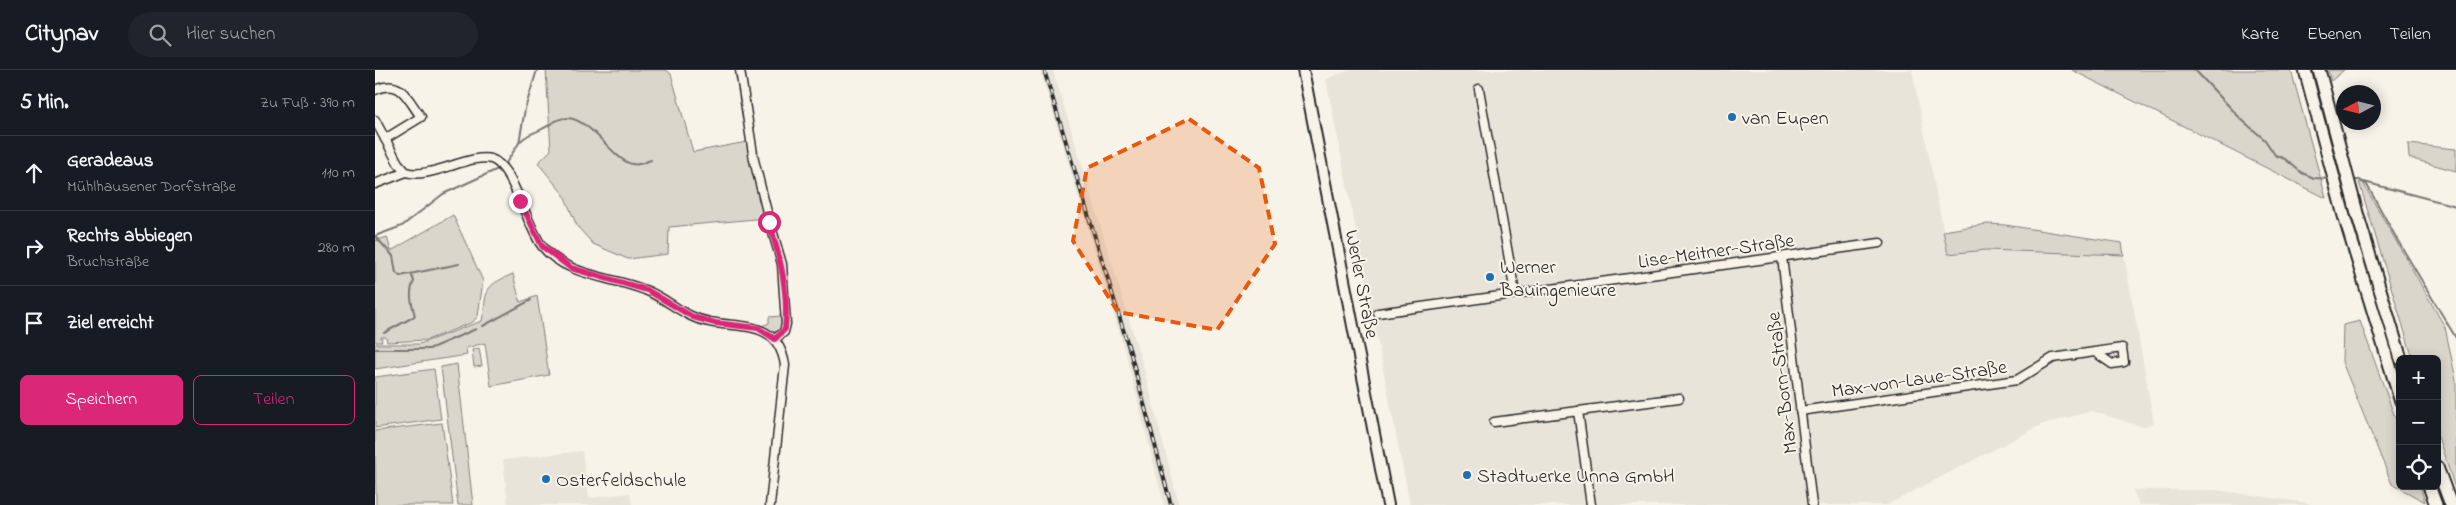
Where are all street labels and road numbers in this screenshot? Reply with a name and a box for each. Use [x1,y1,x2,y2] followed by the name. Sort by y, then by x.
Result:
[1636,227,1796,278] street label: Lise-Meitner-Straße
[1336,228,1385,341] street label: Werler Straße
[1760,310,1807,455] street label: Max-Born-Straße
[1830,354,2009,407] street label: Max-von-Laue-Straße

